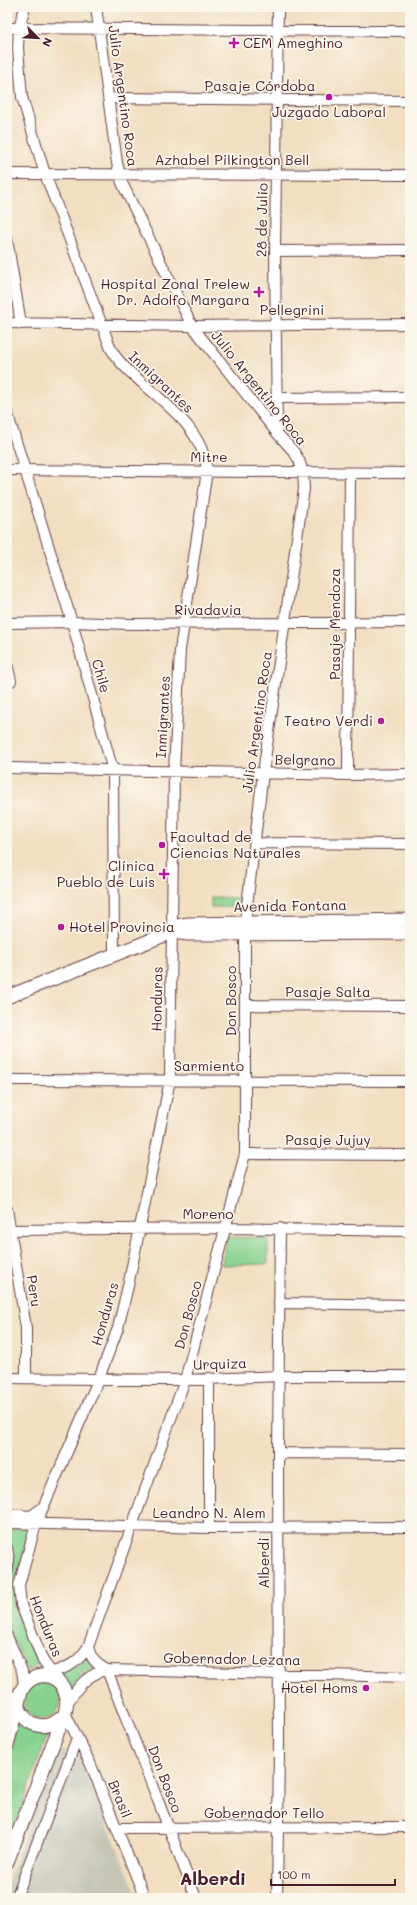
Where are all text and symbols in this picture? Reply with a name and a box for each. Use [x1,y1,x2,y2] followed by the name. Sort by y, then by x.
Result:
[18,18,58,58] north arrow
[104,24,143,168] street label: Julio Argentino Roca
[243,33,343,52] place label: CEM Ameghino
[39,35,56,49] text: N
[228,37,240,49] marker: CEM Ameghino
[205,76,315,95] street label: Pasaje Córdoba
[324,92,334,102] marker: Juzgado Laboral
[272,102,386,121] place label: Juzgado Laboral
[155,150,309,169] street label: Azhabel Pilkington Bell
[251,183,272,257] street label: 28 de Julio
[100,274,250,309] place label: Hospital Zonal Trelew Dr. Adolfo Margara
[253,286,265,298] marker: Hospital Zonal Trelew Dr. Adolfo Margara
[260,300,324,319] street label: Pellegrini
[207,326,312,449] street label: Julio Argentino Roca
[125,347,198,417] street label: Inmigrantes
[190,447,228,466] street label: Mitre
[325,568,344,680] street label: Pasaje Mendoza
[174,600,242,619] street label: Rivadavia
[237,650,276,794] street label: Julio Argentino Roca
[88,657,115,695] street label: Chile
[151,675,174,759] street label: Inmigrantes
[284,711,373,730] place label: Teatro Verdi
[376,716,386,726] marker: Teatro Verdi
[274,749,336,770] street label: Belgrano
[170,827,301,862] place label: Facultad de Ciencias Naturales
[157,840,167,850] marker: Facultad de Ciencias Naturales
[57,856,155,891] place label: Clínica Pueblo de Luis
[158,868,170,880] marker: Clínica Pueblo de Luis
[233,895,347,916] street label: Avenida Fontana
[69,917,175,936] place label: Hotel Provincia
[56,922,66,932] marker: Hotel Provincia
[146,966,167,1032] street label: Honduras
[221,966,240,1036] street label: Don Bosco
[285,982,371,1001] street label: Pasaje Salta
[174,1056,244,1075] street label: Sarmiento
[285,1130,371,1149] street label: Pasaje Jujuy
[182,1204,234,1223] street label: Moreno
[23,1274,46,1308] street label: Peru
[169,1278,206,1351] street label: Don Bosco
[86,1280,123,1348] street label: Honduras
[193,1353,247,1374] street label: Urquiza
[152,1503,266,1522] street label: Leandro N. Alem
[254,1538,273,1588] street label: Alberdi
[25,1592,67,1660] street label: Honduras
[163,1648,301,1669] street label: Gobernador Lezana
[281,1678,358,1697] place label: Hotel Homs
[361,1683,371,1693] marker: Hotel Homs
[144,1743,187,1815] street label: Don Bosco
[104,1777,137,1820] street label: Brasil
[204,1803,324,1822] street label: Gobernador Tello
[271,1861,395,1887] scale bar
[180,1866,246,1890] district label: Alberdi
[277,1866,311,1882] text: 100 m

